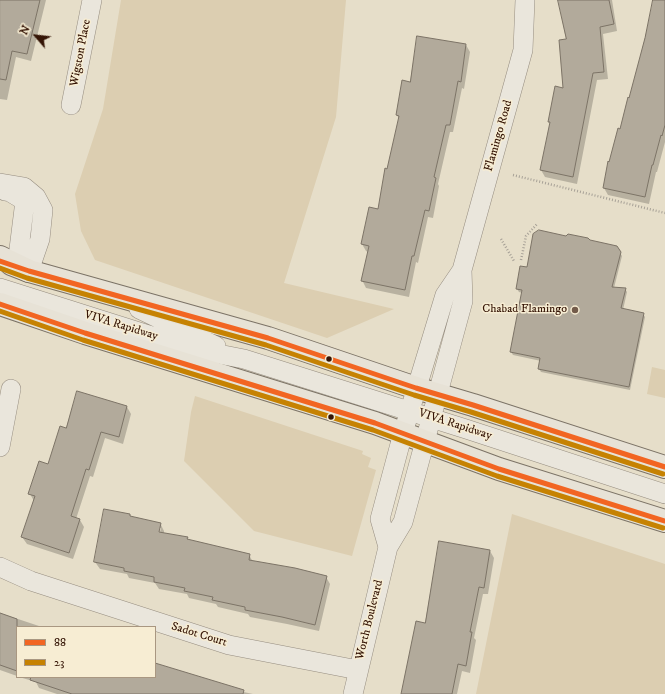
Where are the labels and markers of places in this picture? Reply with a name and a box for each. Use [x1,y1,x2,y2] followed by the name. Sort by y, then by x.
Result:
[482,303,567,317] place label: Chabad Flamingo
[570,305,580,315] marker: Chabad Flamingo
[324,354,334,364] unlabelled marker
[326,412,336,422] unlabelled marker

